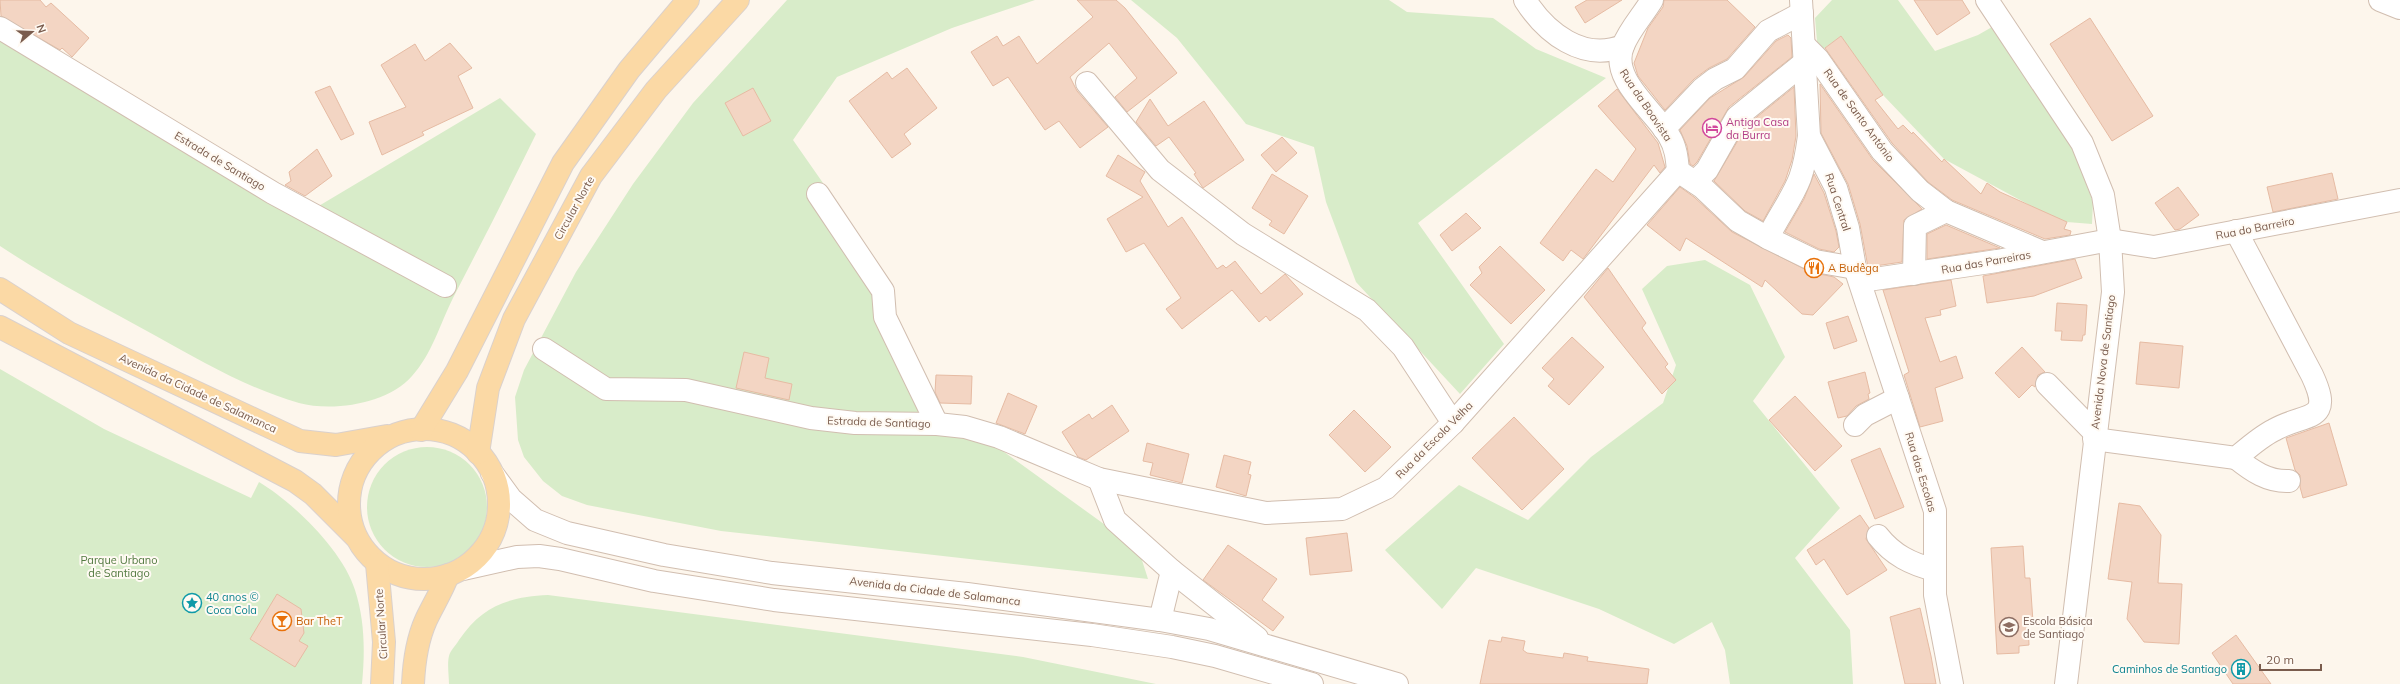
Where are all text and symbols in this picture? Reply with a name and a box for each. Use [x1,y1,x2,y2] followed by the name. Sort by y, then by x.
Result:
[12,12,52,52] north arrow
[33,23,49,35] text: N
[1617,66,1675,144] street label: Rua da Boavista
[1821,66,1897,164] street label: Rua de Santo António
[1726,115,1789,142] place label: Antiga Casa da Burra
[1701,117,1723,139] hotel icon: Antiga Casa da Burra
[172,128,268,194] street label: Estrada de Santiago
[1822,171,1854,233] street label: Rua Central
[551,174,597,242] street label: Circular Norte
[2214,213,2296,243] street label: Rua do Barreiro
[1940,247,2032,277] street label: Rua das Parreiras
[1803,257,1825,279] restaurant icon: A Budêga
[1828,261,1879,275] place label: A Budêga
[2088,294,2118,430] street label: Avenida Nova de Santiago
[117,350,279,436] street label: Avenida da Cidade de Salamanca
[1392,398,1476,482] street label: Rua da Escola Velha
[827,413,931,431] street label: Estrada de Santiago
[1902,430,1940,514] street label: Rua das Escolas
[80,553,158,580] park label: Parque Urbano de Santiago
[849,574,1021,608] street label: Avenida da Cidade de Salamanca
[372,588,390,660] street label: Circular Norte
[206,590,259,617] place label: 40 anos © Coca Cola
[181,592,203,614] place icon: 40 anos © Coca Cola
[271,610,293,632] bar icon: Bar TheT
[296,614,343,628] place label: Bar TheT
[2023,614,2093,641] place label: Escola Básica de Santiago
[1998,616,2020,638] school or university icon: Escola Básica de Santiago
[2260,646,2321,672] scale bar
[2266,652,2294,667] text: 20 m
[2230,658,2252,680] building icon: Caminhos de Santiago
[2112,662,2227,676] place label: Caminhos de Santiago

